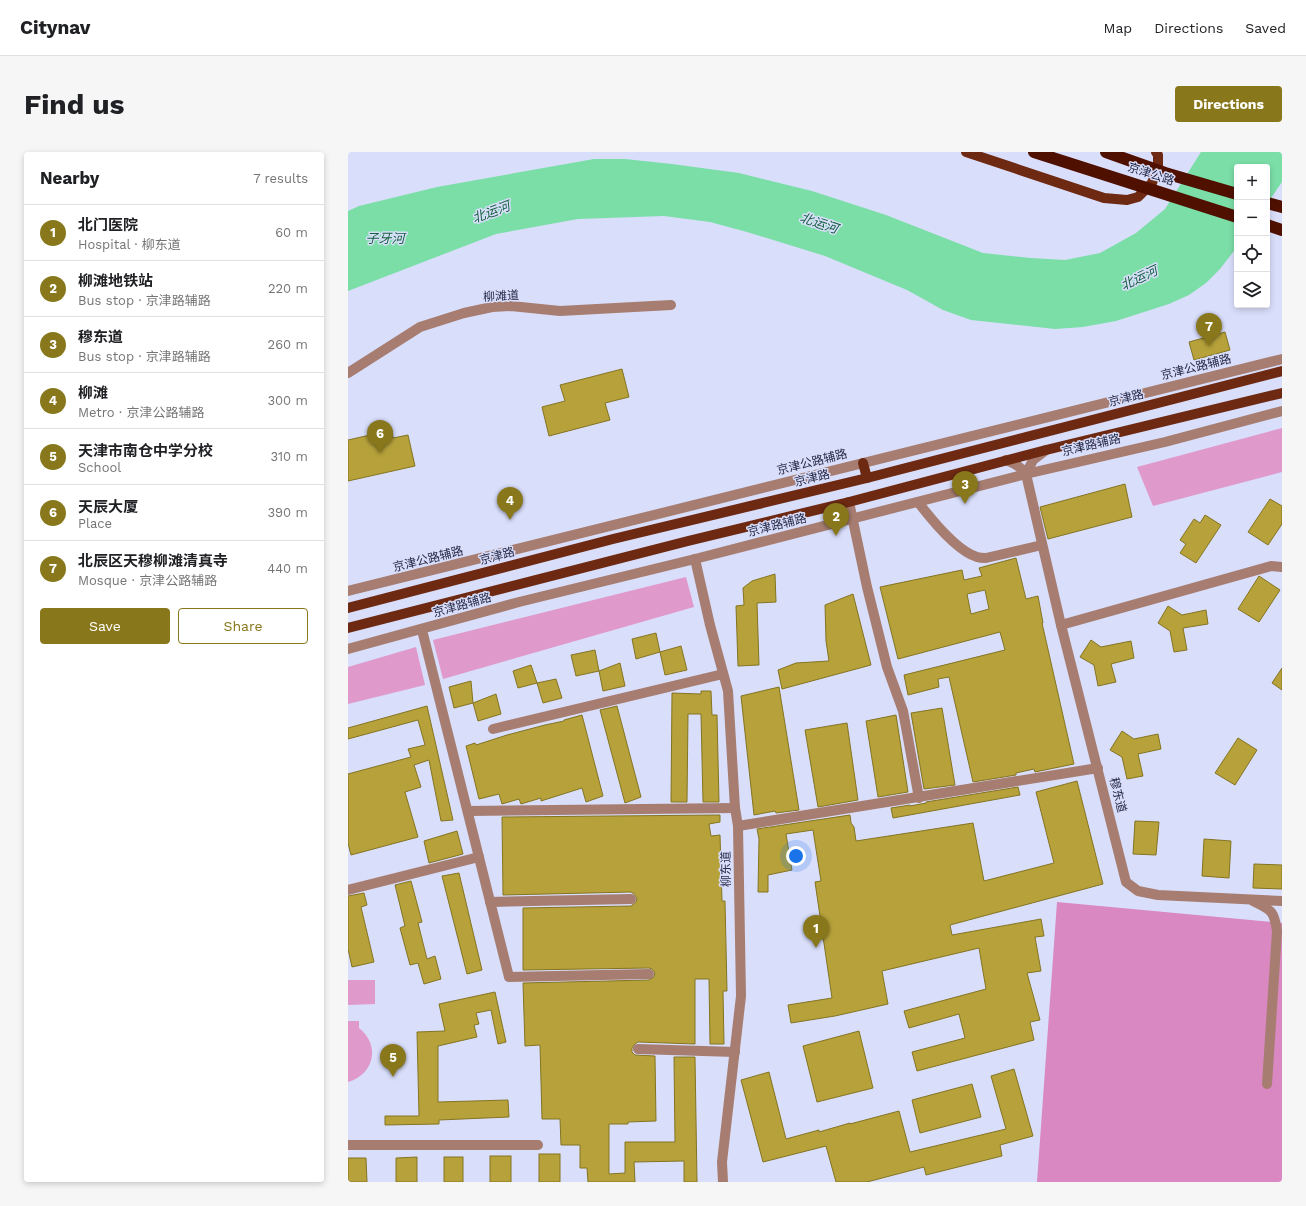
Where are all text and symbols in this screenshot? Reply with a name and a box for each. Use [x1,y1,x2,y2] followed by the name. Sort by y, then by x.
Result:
[20,16,91,39] text: Citynav
[1104,20,1132,36] text: Map
[1154,20,1223,36] text: Directions
[1245,20,1286,36] text: Saved
[1175,86,1282,122] button: Directions
[24,88,124,121] text: Find us
[1126,160,1176,188] street label: 京津公路
[1234,164,1270,308] map controls
[1234,164,1270,200] button: +
[40,168,99,188] text: Nearby
[253,171,308,186] text: 7 results
[470,197,515,226] water label: 北运河
[1234,200,1270,236] button: −
[798,210,843,237] water label: 北运河
[78,216,138,234] text: 北门医院
[50,225,56,240] text: 1
[275,225,308,240] text: 60 m
[365,231,407,246] water label: 子牙河
[1234,236,1270,272] button: locate
[78,237,181,252] text: Hospital · 柳东道
[1118,262,1163,293] water label: 北运河
[78,272,153,290] text: 柳滩地铁站
[1234,272,1270,308] button: layers
[49,281,57,296] text: 2
[268,281,308,296] text: 220 m
[483,288,519,304] street label: 柳滩道
[78,293,211,308] text: Bus stop · 京津路辅路
[1196,313,1222,346] pin: 7
[78,328,123,346] text: 穆东道
[49,337,57,352] text: 3
[268,337,308,352] text: 260 m
[78,349,211,364] text: Bus stop · 京津路辅路
[1159,351,1233,383] street label: 京津公路辅路
[78,384,108,402] text: 柳滩
[1107,387,1145,409] street label: 京津路
[49,393,57,408] text: 4
[267,393,308,408] text: 300 m
[78,405,204,420] text: Metro · 京津公路辅路
[367,420,393,453] pin: 6
[1060,431,1122,459] street label: 京津路辅路
[78,442,213,460] text: 天津市南仓中学分校
[775,446,849,478] street label: 京津公路辅路
[49,449,57,464] text: 5
[270,449,308,464] text: 310 m
[78,460,121,475] text: School
[793,467,831,489] street label: 京津路
[952,471,978,504] pin: 3
[497,487,523,520] pin: 4
[78,498,138,516] text: 天辰大厦
[823,503,849,536] pin: 2
[49,505,57,520] text: 6
[267,505,308,520] text: 390 m
[746,511,808,539] street label: 京津路辅路
[78,516,112,531] text: Place
[391,543,465,575] street label: 京津公路辅路
[478,545,516,567] street label: 京津路
[78,552,228,570] text: 北辰区天穆柳滩清真寺
[49,561,57,576] text: 7
[267,561,308,576] text: 440 m
[78,573,217,588] text: Mosque · 京津公路辅路
[431,590,493,620] street label: 京津路辅路
[40,608,170,644] button: Save
[178,608,308,644] button: Share
[1107,776,1129,814] street label: 穆东道
[786,846,806,866] your location
[719,851,733,887] street label: 柳东道
[803,915,829,948] pin: 1
[380,1044,406,1077] pin: 5

